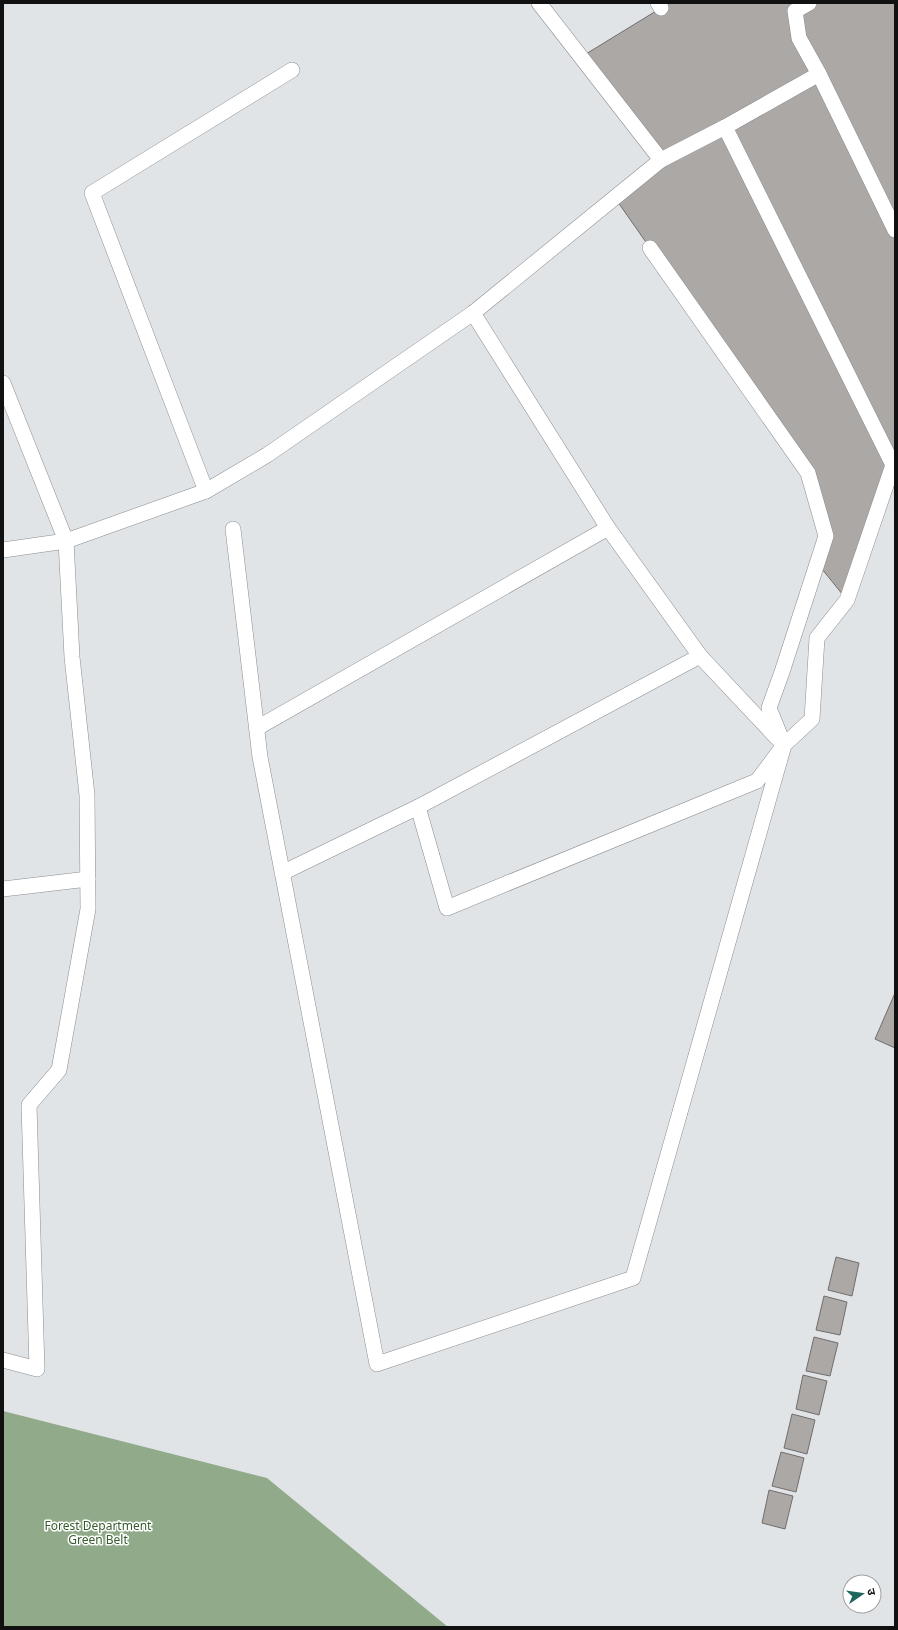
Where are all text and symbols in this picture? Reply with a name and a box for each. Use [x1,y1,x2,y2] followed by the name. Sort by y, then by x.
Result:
[45,1517,152,1548] park label: Forest Department Green Belt
[842,1574,882,1614] north arrow
[864,1587,880,1597] text: उ

